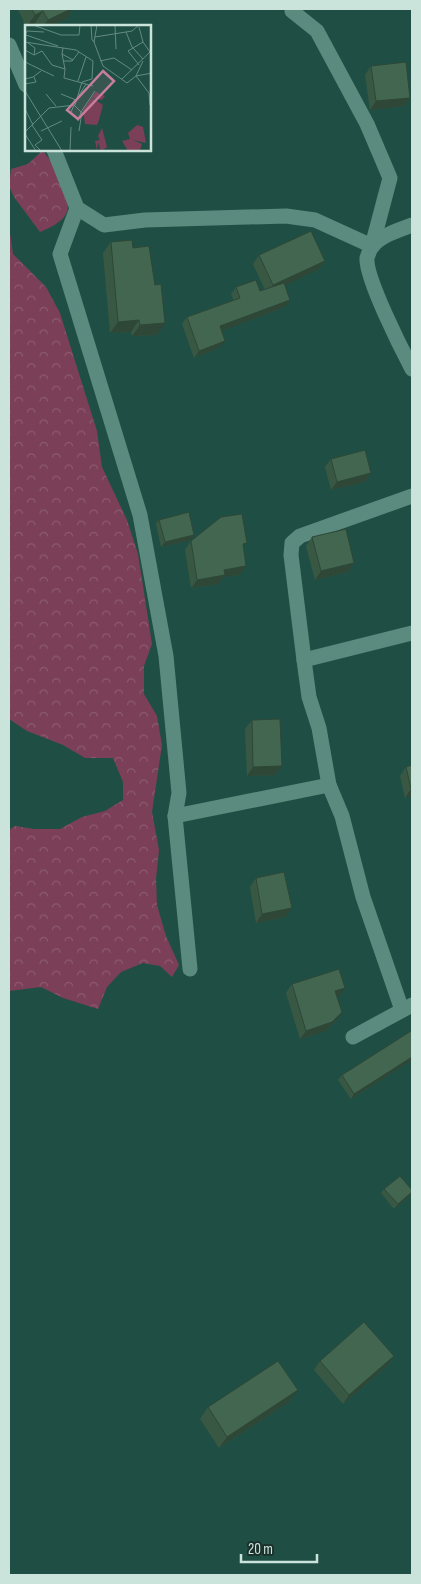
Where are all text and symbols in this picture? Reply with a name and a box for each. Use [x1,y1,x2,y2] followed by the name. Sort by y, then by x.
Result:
[25,25,151,151] inset map
[241,1532,317,1564] scale bar
[248,1540,273,1559] text: 20 m

